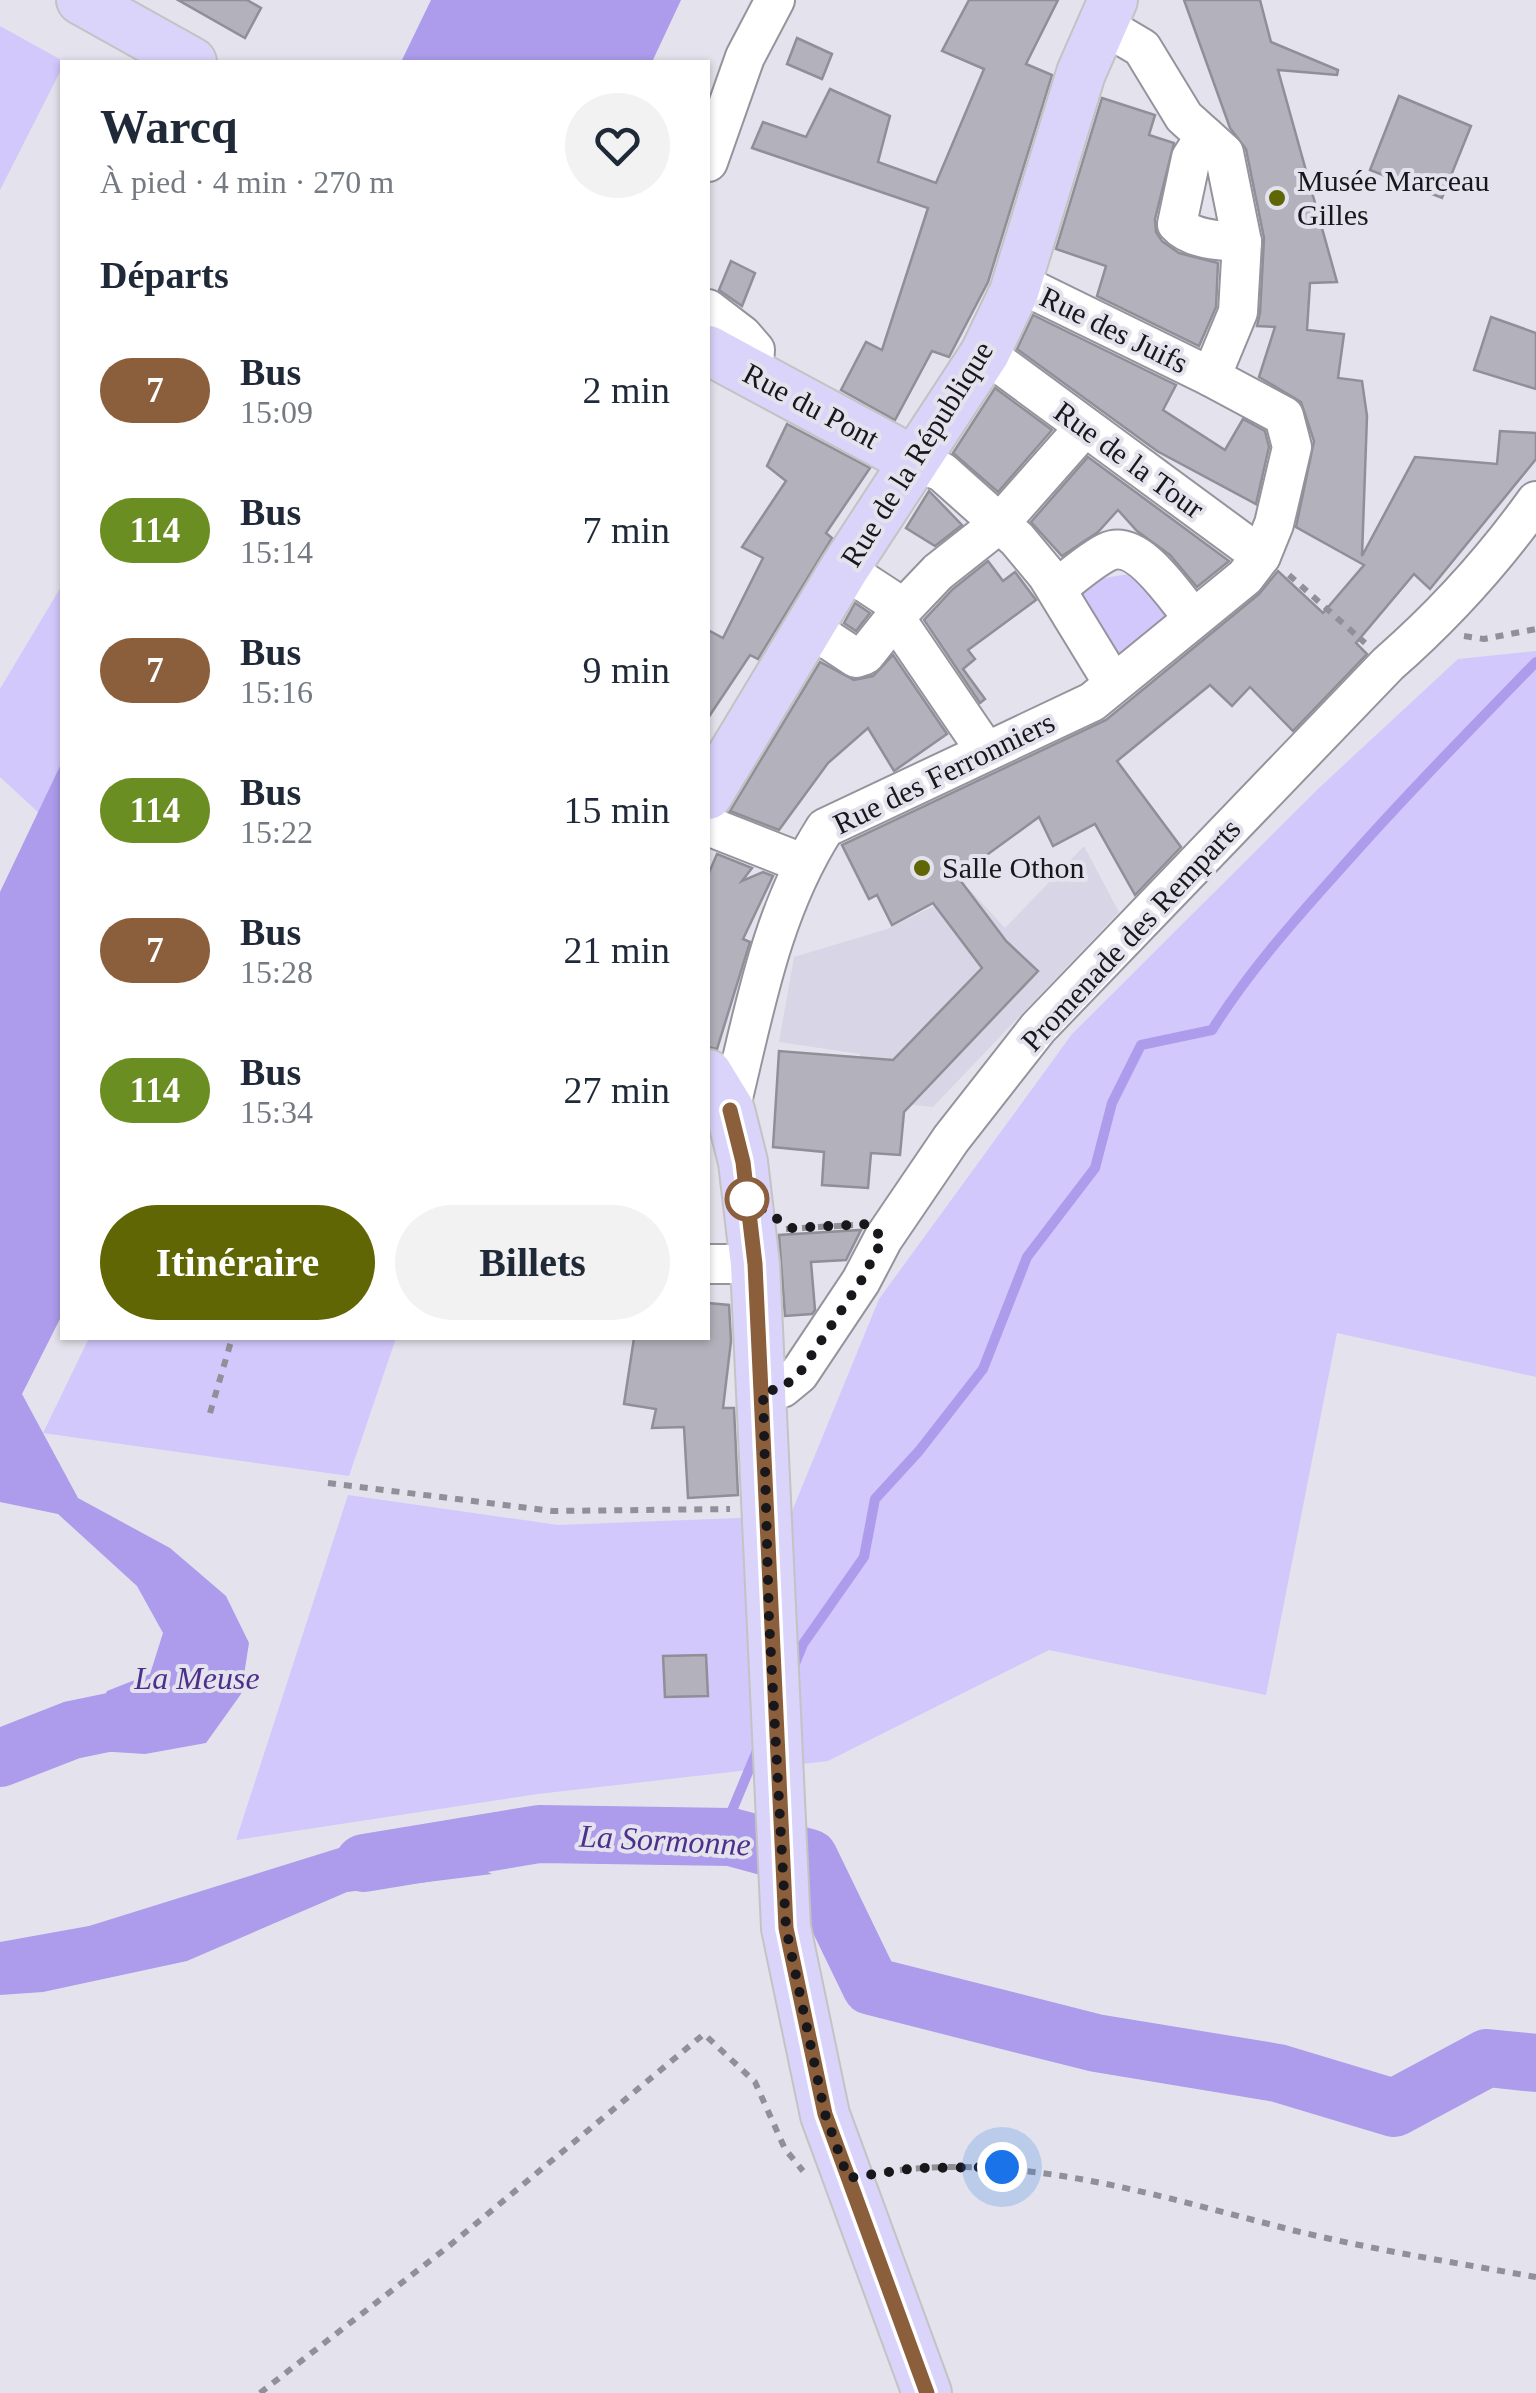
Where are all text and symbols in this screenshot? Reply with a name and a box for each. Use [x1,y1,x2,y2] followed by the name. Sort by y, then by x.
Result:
[565,93,670,198] button: heart
[100,100,238,153] text: Warcq
[100,164,394,200] text: À pied · 4 min · 270 m
[1297,164,1489,231] place label: Musée Marceau Gilles
[1266,187,1288,209] marker: Musée Marceau Gilles
[100,254,229,296] text: Départs
[1035,280,1193,379] street label: Rue des Juifs
[834,335,999,572] street label: Rue de la République
[240,351,301,393] text: Bus
[738,356,885,455] street label: Rue du Pont
[582,369,670,411] text: 2 min
[146,371,164,410] text: 7
[240,394,313,430] text: 15:09
[1048,394,1210,525] street label: Rue de la Tour
[240,491,301,533] text: Bus
[582,509,670,551] text: 7 min
[130,511,180,550] text: 114
[240,534,313,570] text: 15:14
[240,631,301,673] text: Bus
[582,649,670,691] text: 9 min
[146,651,164,690] text: 7
[240,674,313,710] text: 15:16
[828,705,1060,840] street label: Rue des Ferronniers
[240,771,301,813] text: Bus
[563,789,670,831] text: 15 min
[130,791,180,830] text: 114
[1015,812,1247,1057] street label: Promenade des Remparts
[240,814,313,850] text: 15:22
[942,851,1085,884] place label: Salle Othon
[911,857,933,879] marker: Salle Othon
[240,911,301,953] text: Bus
[563,929,670,971] text: 21 min
[146,931,164,970] text: 7
[240,954,313,990] text: 15:28
[240,1051,301,1093] text: Bus
[563,1069,670,1111] text: 27 min
[130,1071,180,1110] text: 114
[240,1094,313,1130] text: 15:34
[726,1178,768,1220] unlabelled marker
[100,1205,375,1320] button: Itinéraire
[395,1205,670,1320] button: Billets
[133,1660,260,1696] water label: La Meuse
[577,1817,752,1862] water label: La Sormonne
[977,2142,1027,2192] your location

